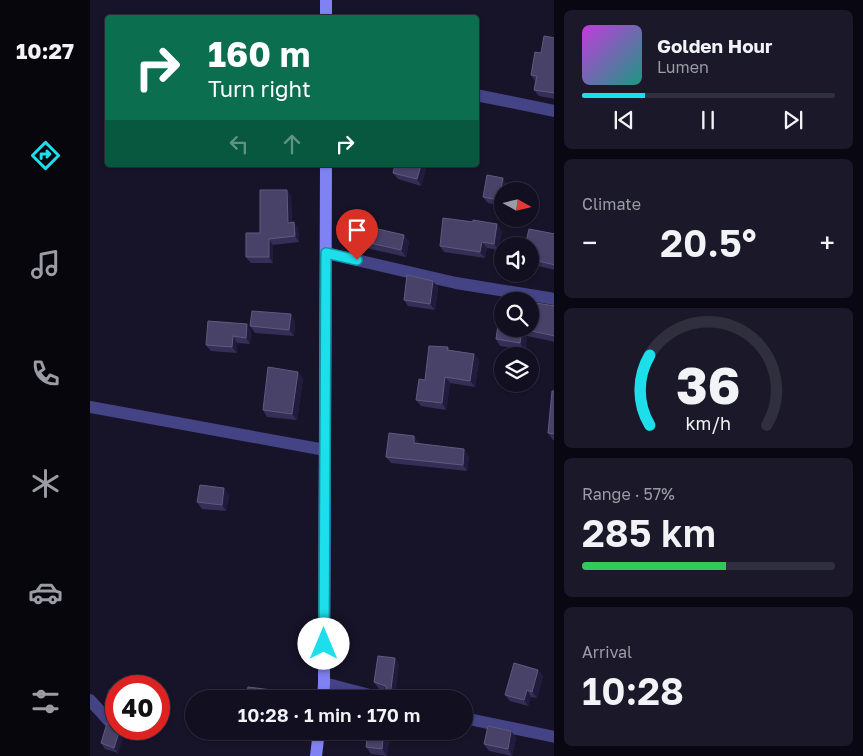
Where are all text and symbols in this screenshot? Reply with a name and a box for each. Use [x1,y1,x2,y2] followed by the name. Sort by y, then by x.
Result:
[208,33,310,75] text: 160 m
[657,34,772,57] text: Golden Hour
[125,35,190,100] icon: right
[16,37,74,64] text: 10:27
[657,57,709,77] text: Lumen
[208,75,311,102] text: Turn right
[610,106,638,134] icon: previous
[694,106,722,134] icon: pause
[779,106,807,134] icon: next
[225,130,253,158] icon: left
[278,130,306,158] icon: ahead
[331,130,359,158] icon: right
[28,138,63,173] icon: directions
[494,182,539,228] north arrow
[494,182,539,392] map controls
[582,194,641,214] text: Climate
[336,209,378,260] pin
[343,216,371,244] icon: arrive
[660,220,757,265] text: 20.5°
[582,226,597,259] text: −
[820,226,835,259] text: +
[494,237,539,282] button: sound
[28,247,63,282] icon: music
[494,292,539,337] button: search
[494,347,539,392] button: layers
[676,353,741,415] text: 36
[28,356,63,391] icon: phone
[686,412,731,434] text: km/h
[28,466,63,501] icon: climate
[582,484,675,504] text: Range · 57%
[582,510,716,555] text: 285 km
[28,575,63,610] icon: car
[297,617,349,669] position arrow
[582,642,632,662] text: Arrival
[582,668,684,713] text: 10:28
[105,675,170,740] speed limit sign: 40
[28,684,63,719] icon: filters
[238,703,420,726] text: 10:28 · 1 min · 170 m

